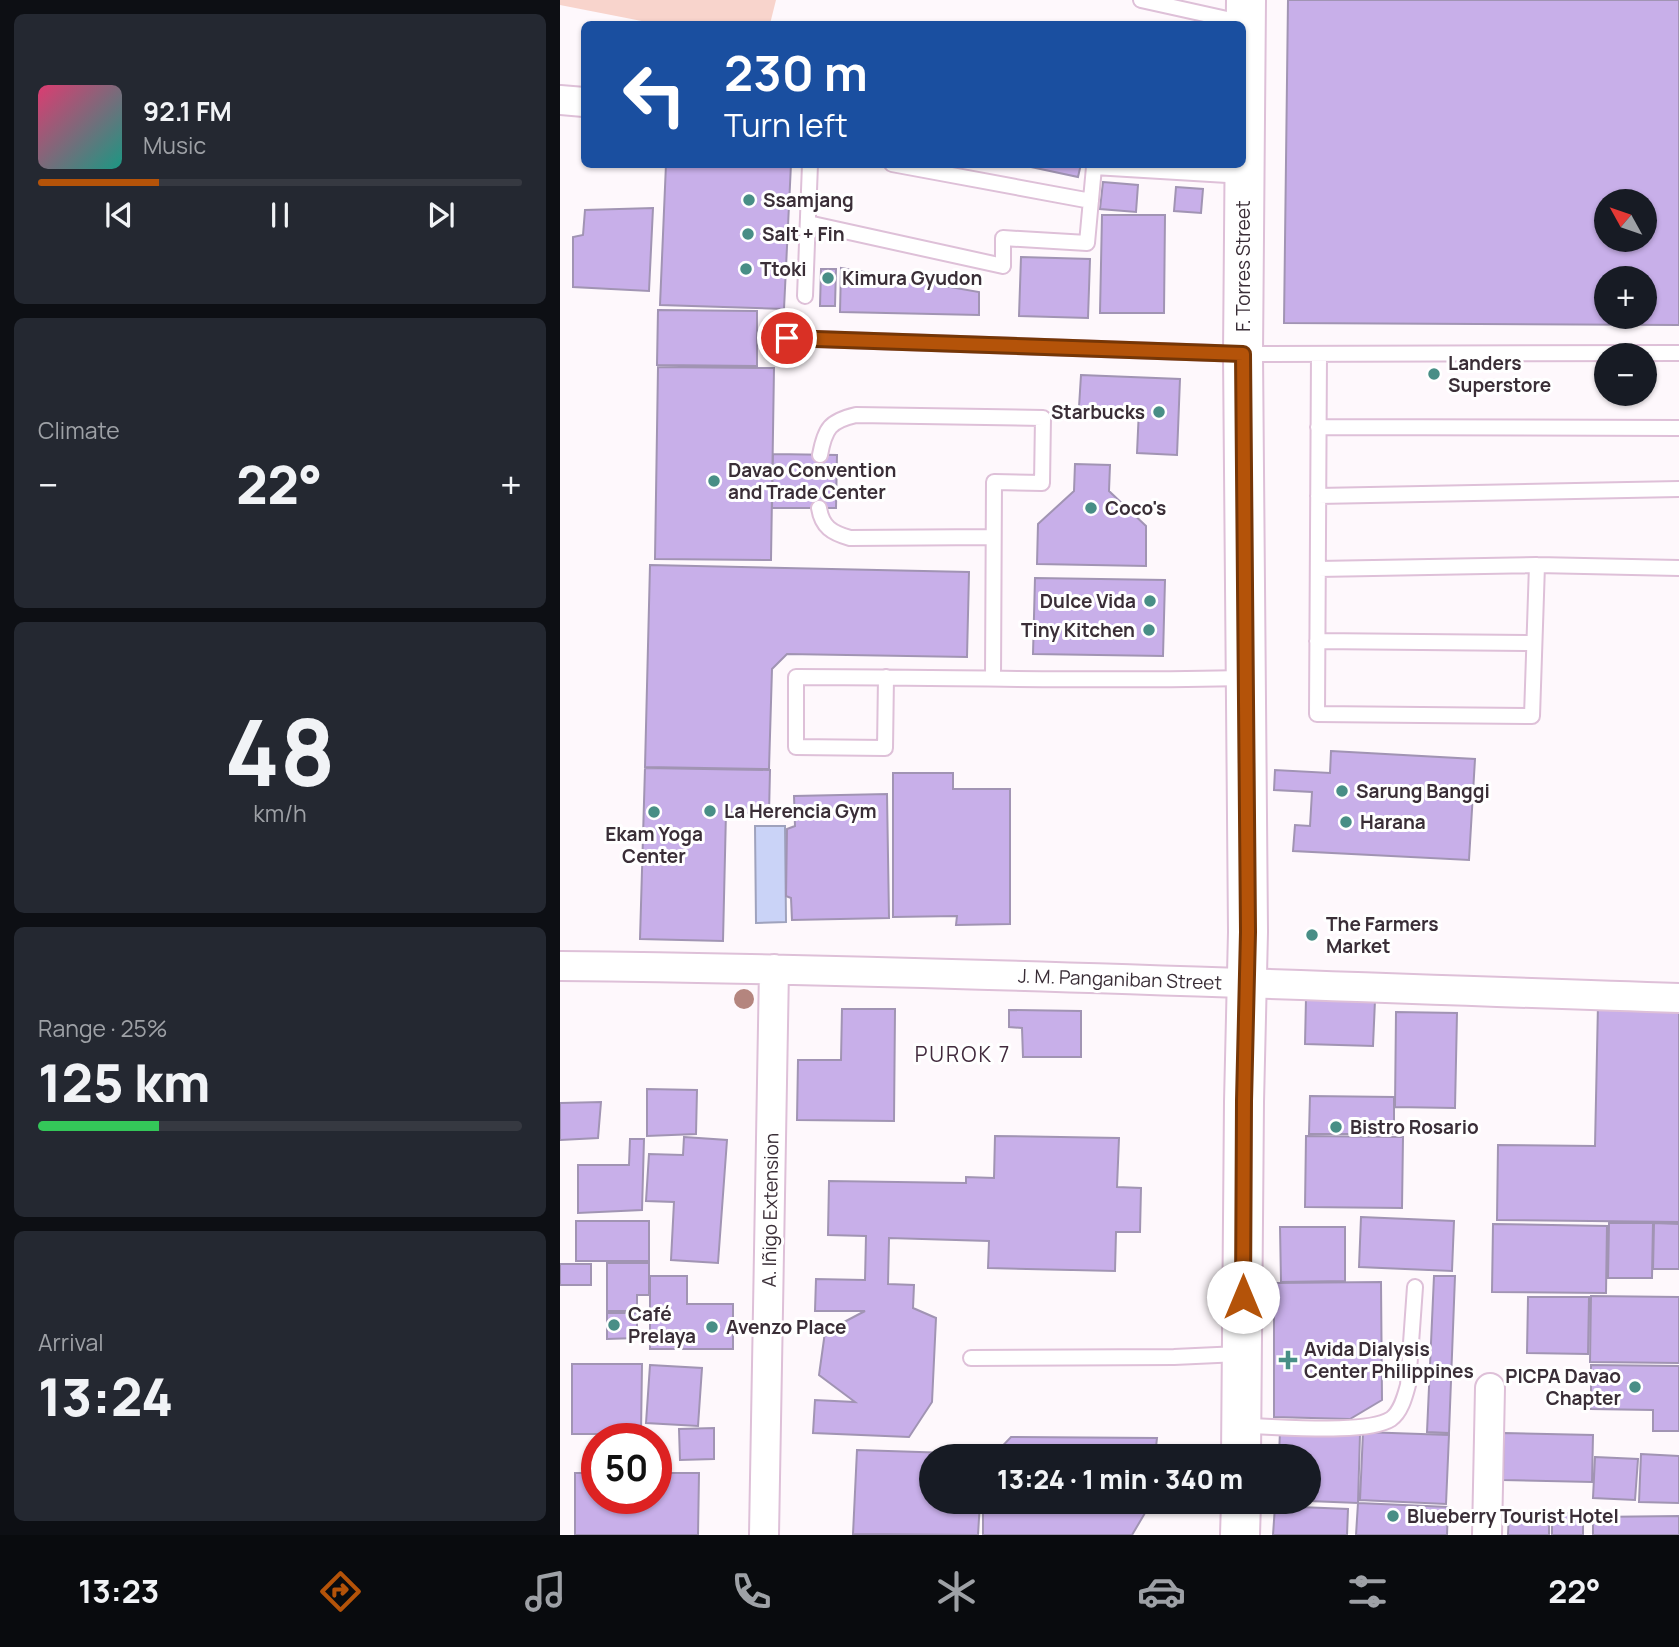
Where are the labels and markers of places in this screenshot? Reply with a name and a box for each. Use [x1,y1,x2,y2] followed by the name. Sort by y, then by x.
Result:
[763,187,854,213] place label: Ssamjang
[741,192,757,208] marker: Ssamjang
[762,221,845,247] place label: Salt + Fin
[740,226,756,242] marker: Salt + Fin
[760,256,807,282] place label: Ttoki
[738,261,754,277] marker: Ttoki
[842,265,982,291] place label: Kimura Gyudon
[820,270,836,286] marker: Kimura Gyudon
[757,308,817,368] pin
[1448,350,1551,398] place label: Landers Superstore
[1426,366,1442,382] marker: Landers Superstore
[1051,399,1145,425] place label: Starbucks
[1151,404,1167,420] marker: Starbucks
[728,457,896,505] place label: Davao Convention and Trade Center
[706,473,722,489] marker: Davao Convention and Trade Center
[1105,495,1166,521] place label: Coco's
[1083,500,1099,516] marker: Coco's
[1040,588,1136,614] place label: Dulce Vida
[1142,593,1158,609] marker: Dulce Vida
[1021,617,1135,643] place label: Tiny Kitchen
[1141,622,1157,638] marker: Tiny Kitchen
[1356,778,1490,804] place label: Sarung Banggi
[1334,783,1350,799] marker: Sarung Banggi
[724,798,877,824] place label: La Herencia Gym
[702,803,718,819] marker: La Herencia Gym
[646,804,662,820] marker: Ekam Yoga Center
[1360,809,1426,835] place label: Harana
[1338,814,1354,830] marker: Harana
[605,821,703,869] place label: Ekam Yoga Center
[1326,911,1439,959] place label: The Farmers Market
[1304,927,1320,943] marker: The Farmers Market
[1350,1114,1479,1140] place label: Bistro Rosario
[1328,1119,1344,1135] marker: Bistro Rosario
[628,1301,696,1349] place label: Café Prelaya
[726,1314,847,1340] place label: Avenzo Place
[606,1317,622,1333] marker: Café Prelaya
[704,1319,720,1335] marker: Avenzo Place
[1304,1336,1474,1384] place label: Avida Dialysis Center Philippines
[1278,1350,1298,1370] marker: Avida Dialysis Center Philippines
[1505,1363,1621,1411] place label: PICPA Davao Chapter
[1627,1379,1643,1395] marker: PICPA Davao Chapter
[1407,1503,1619,1529] place label: Blueberry Tourist Hotel
[1385,1508,1401,1524] marker: Blueberry Tourist Hotel

